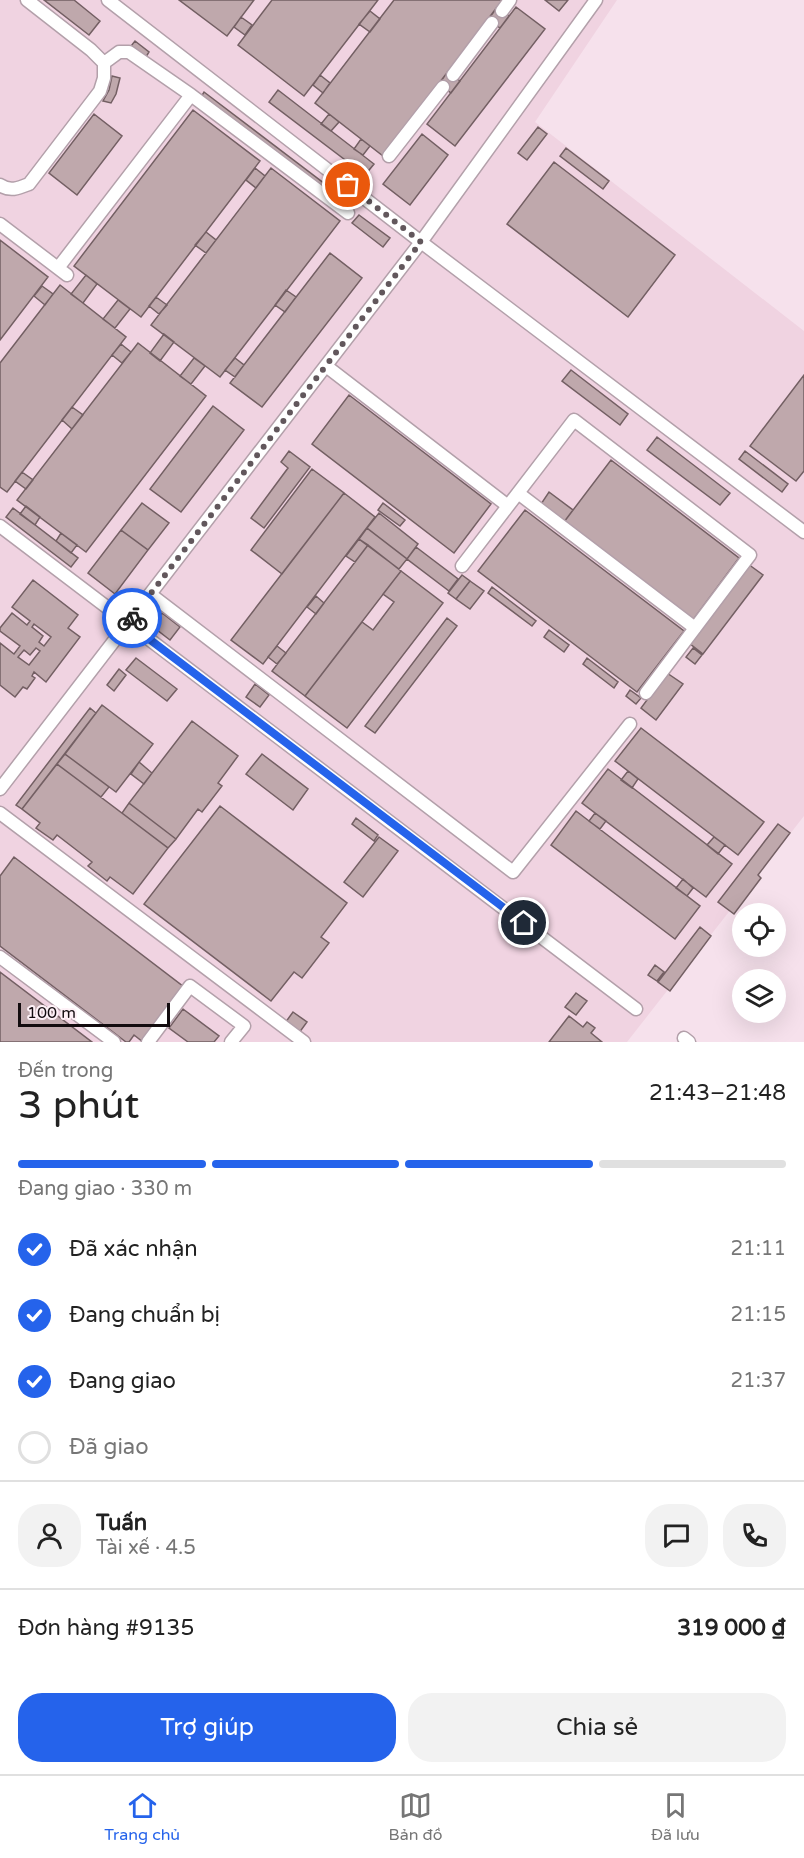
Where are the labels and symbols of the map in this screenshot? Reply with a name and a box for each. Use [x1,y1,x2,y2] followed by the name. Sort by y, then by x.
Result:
[322,159,373,210] pin
[102,588,162,648] courier
[498,897,549,948] pin
[18,1000,170,1028] scale bar

